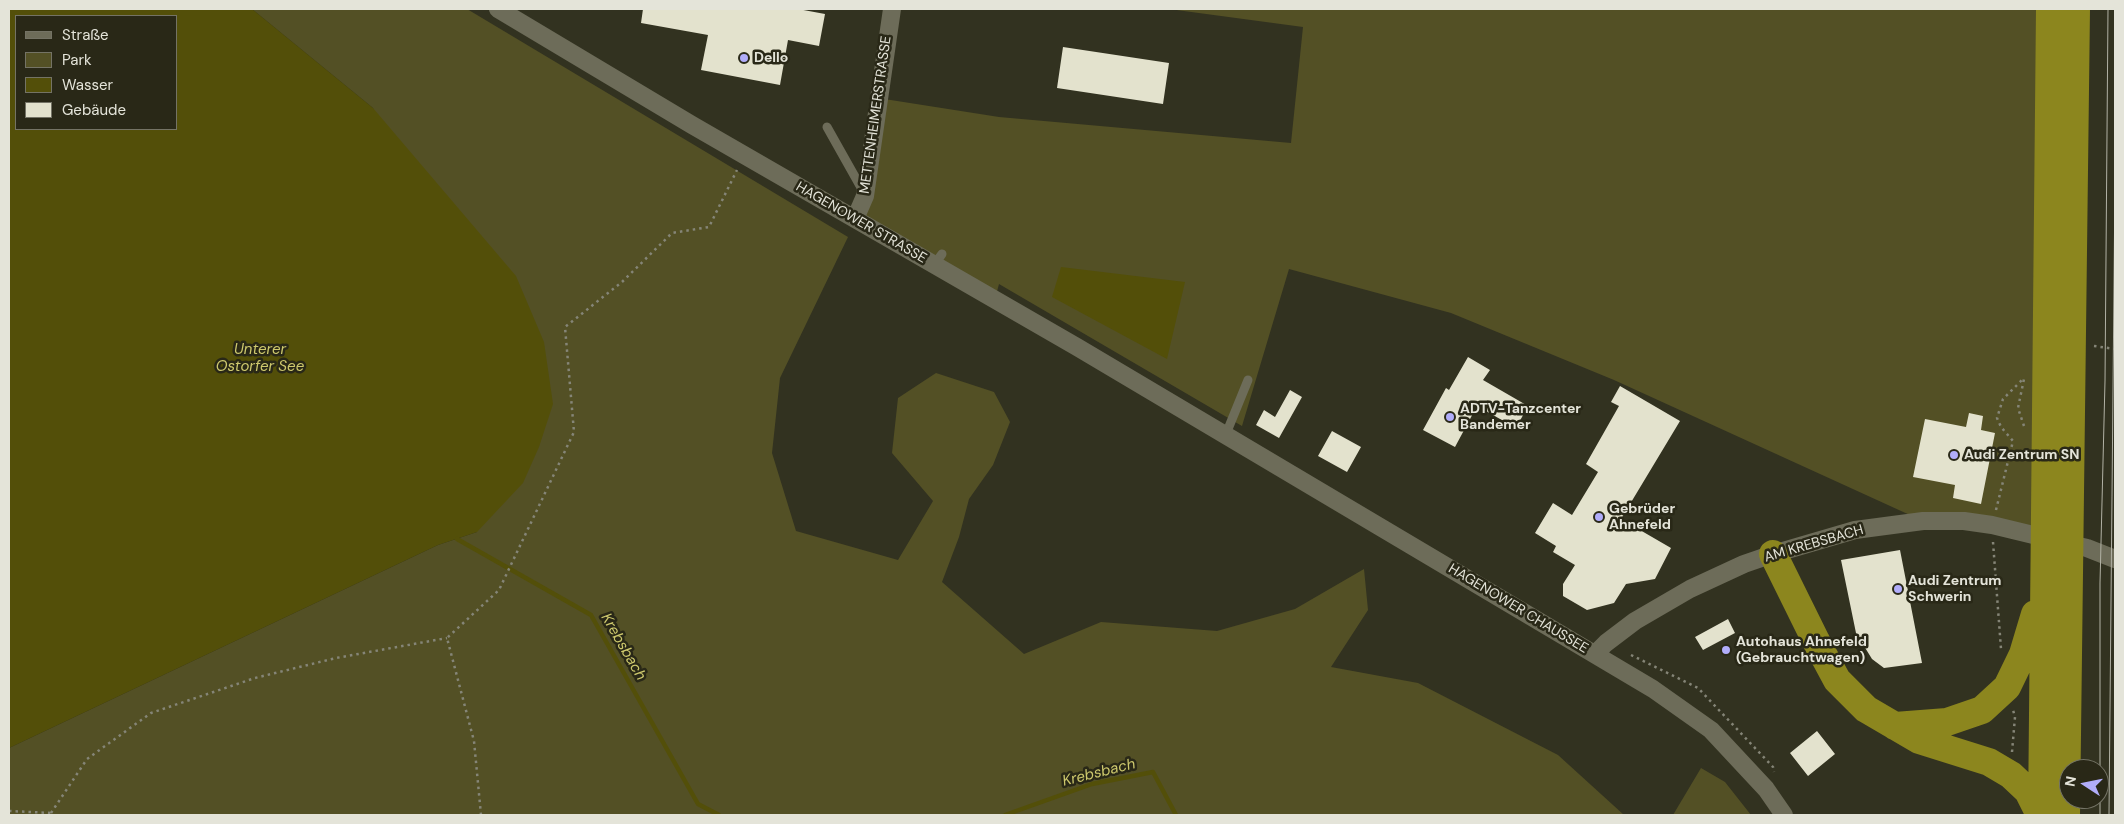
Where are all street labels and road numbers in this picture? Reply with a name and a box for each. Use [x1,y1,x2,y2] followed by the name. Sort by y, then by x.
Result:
[857,35,895,195] street label: METTENHEIMERSTRASSE
[793,179,929,267] street label: HAGENOWER STRASSE
[1762,522,1866,566] street label: AM KREBSBACH
[1445,561,1591,657] street label: HAGENOWER CHAUSSEE

